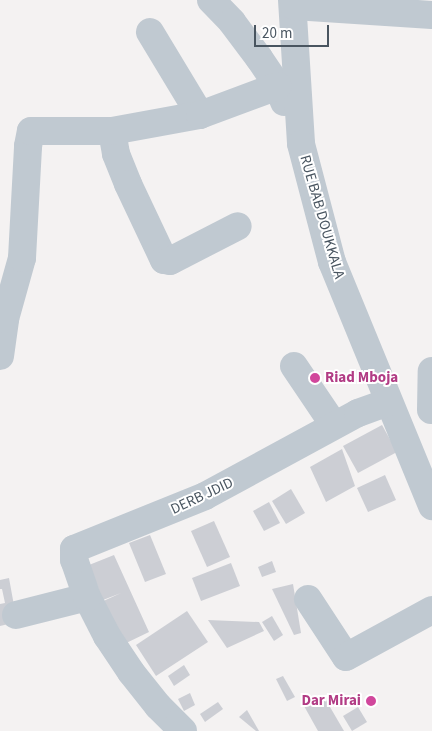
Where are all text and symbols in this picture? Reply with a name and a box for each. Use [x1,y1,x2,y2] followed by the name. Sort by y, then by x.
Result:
[257,15,332,47] scale bar
[262,23,292,44] text: 20 m
[296,153,348,281] street label: RUE BAB DOUKKALA
[325,369,398,387] place label: Riad Mboja
[309,372,321,384] marker: Riad Mboja
[168,474,236,518] street label: DERB JDID
[301,692,361,710] place label: Dar Mirai
[365,695,377,707] marker: Dar Mirai

